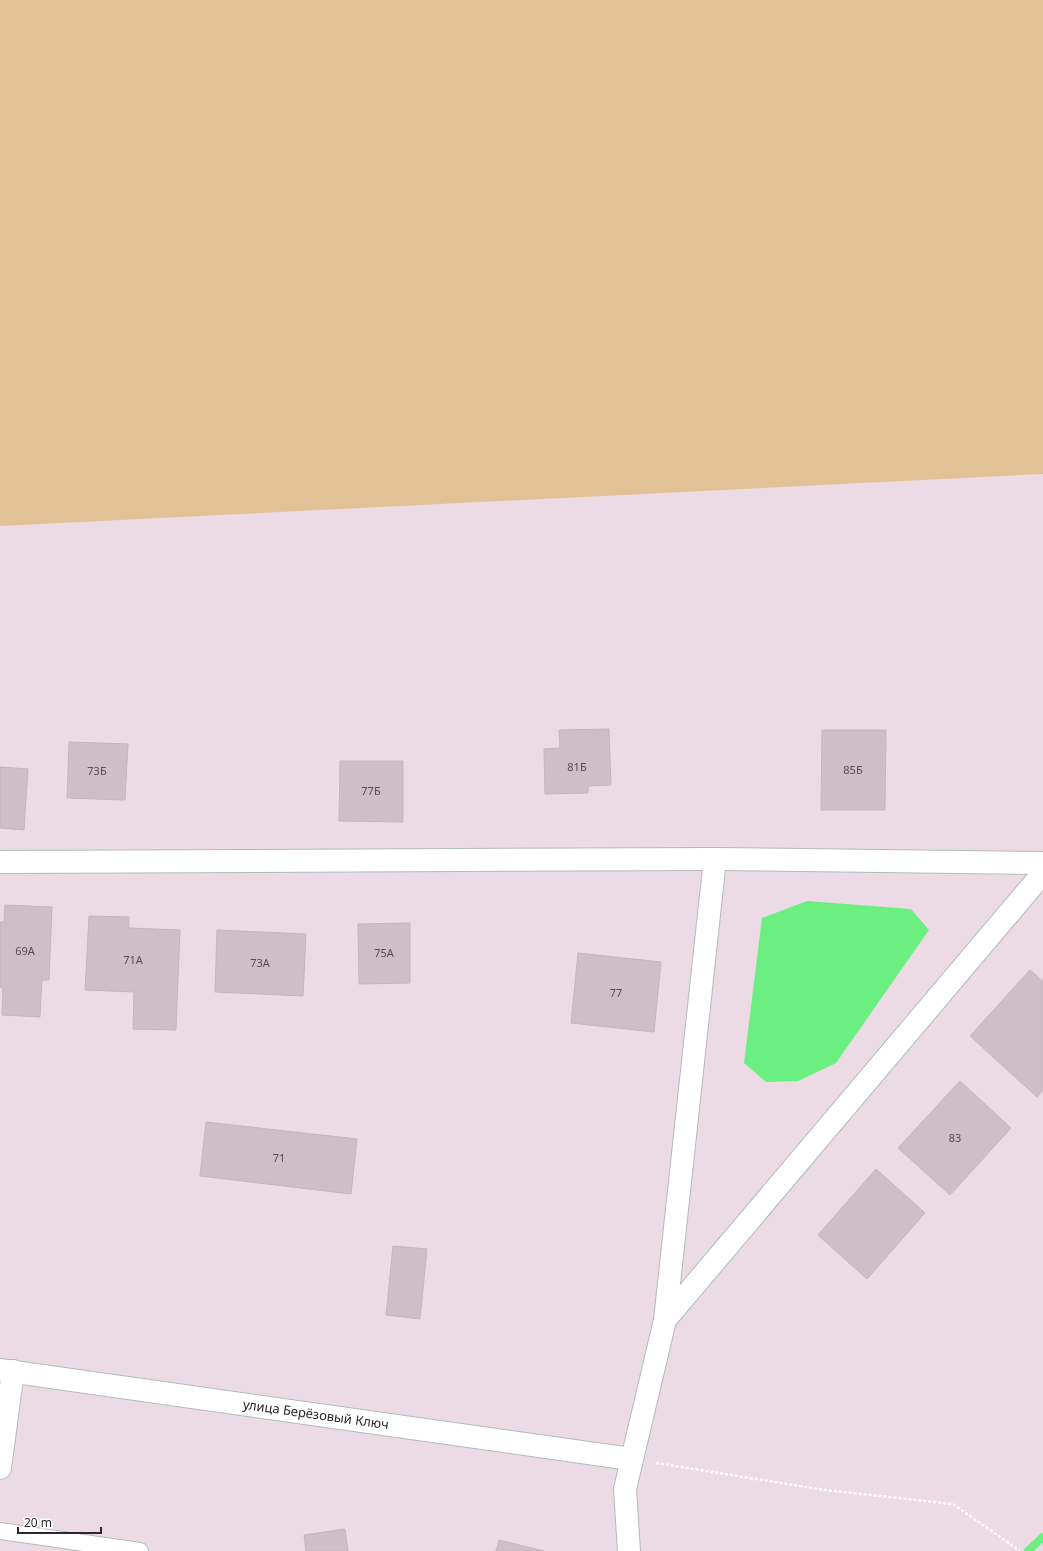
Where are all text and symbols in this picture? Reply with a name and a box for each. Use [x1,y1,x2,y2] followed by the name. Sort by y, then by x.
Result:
[567,759,587,774] house number: 81Б
[843,762,863,777] house number: 85Б
[87,763,107,778] house number: 73Б
[361,783,381,798] house number: 77Б
[15,943,36,958] house number: 69А
[374,945,395,960] house number: 75А
[123,952,144,967] house number: 71А
[250,955,271,970] house number: 73А
[610,985,622,1000] house number: 77
[949,1130,961,1145] house number: 83
[273,1150,285,1165] house number: 71
[242,1395,390,1433] street label: улица Берёзовый Ключ
[18,1509,101,1535] scale bar
[24,1514,52,1531] text: 20 m

